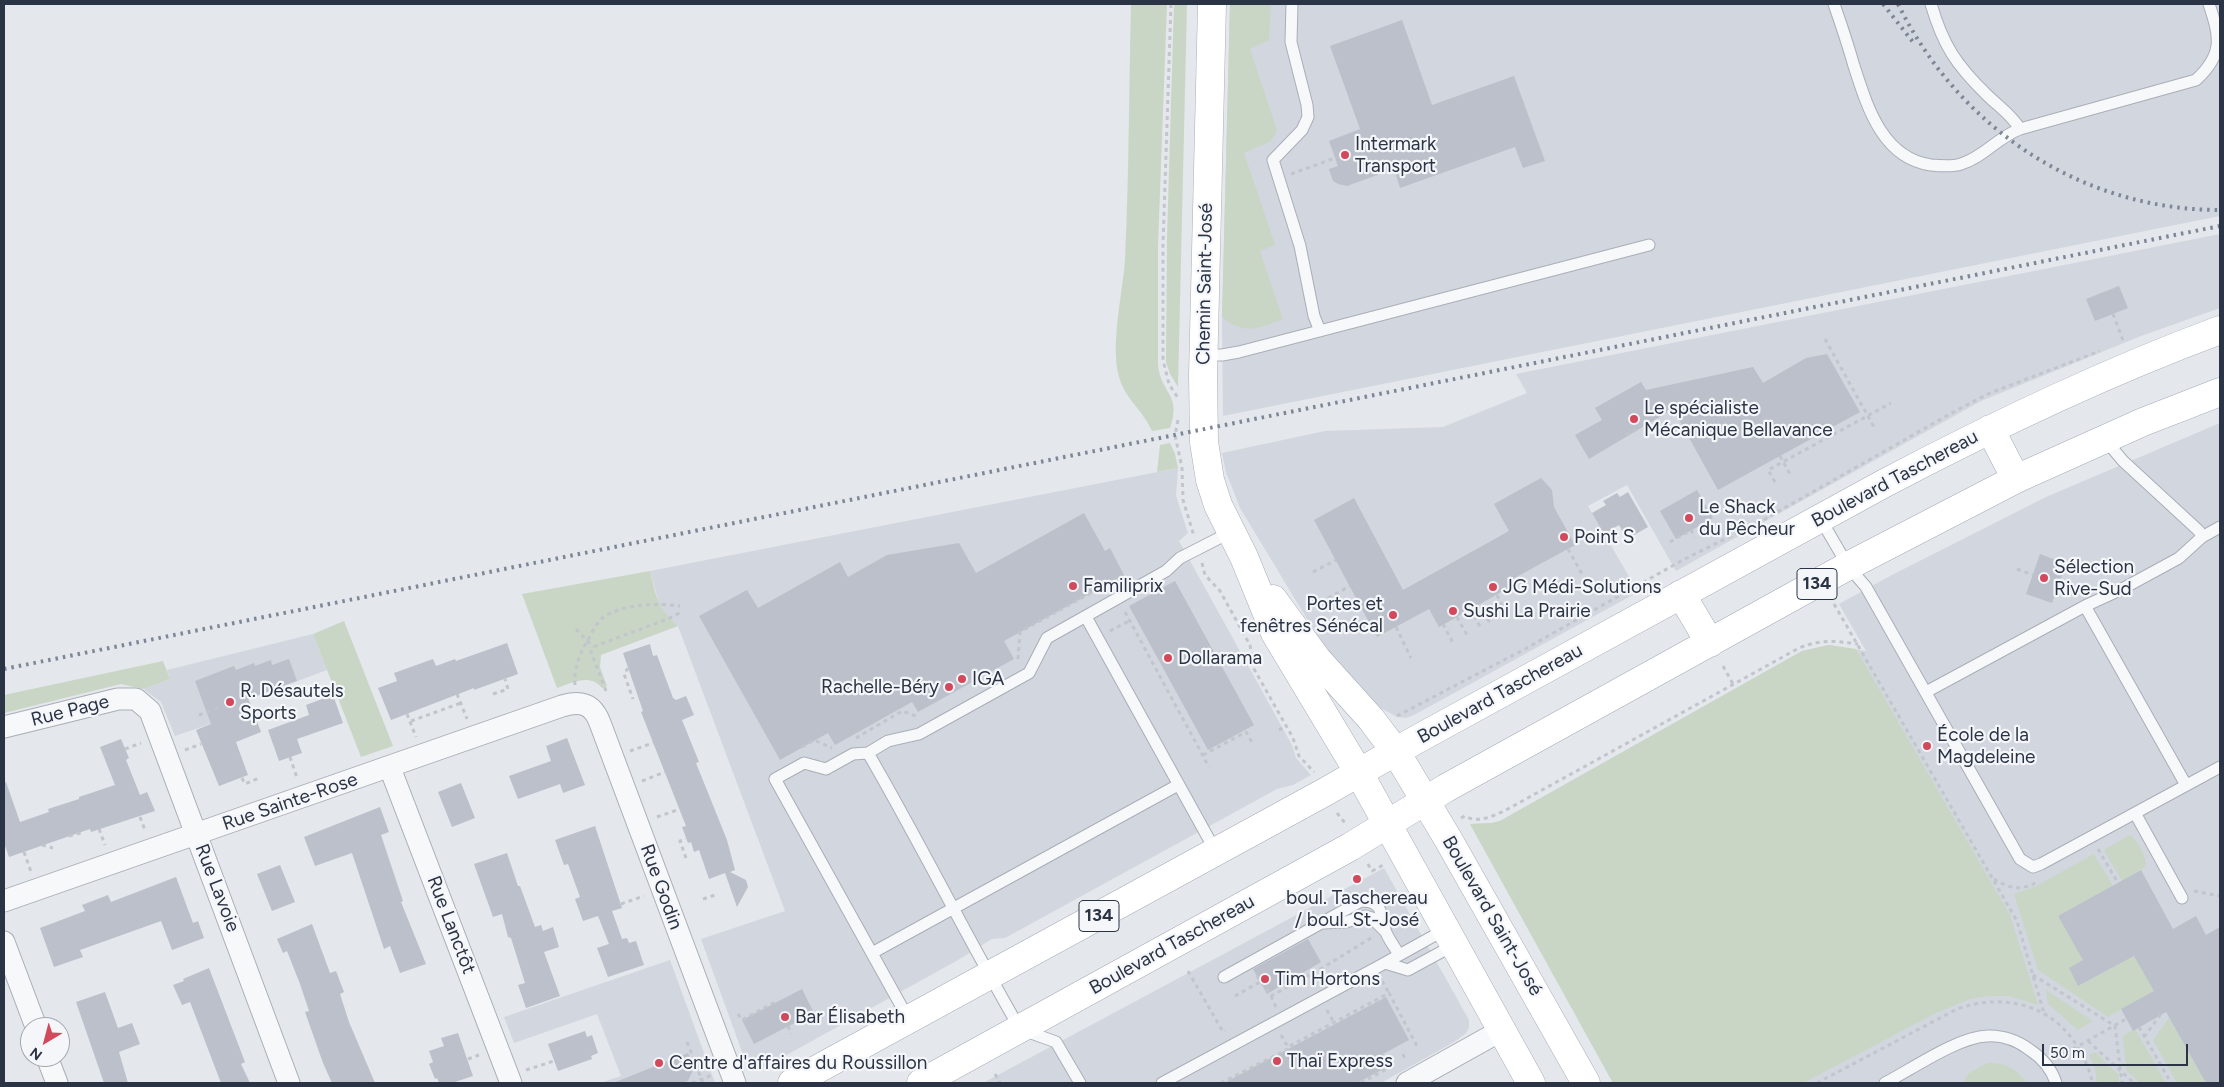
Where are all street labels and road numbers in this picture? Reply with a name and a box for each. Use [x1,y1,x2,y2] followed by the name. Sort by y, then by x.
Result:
[1192,203,1218,365] street label: Chemin Saint-José
[1808,425,1982,533] street label: Boulevard Taschereau
[1797,568,1837,600] road number: 134
[1413,639,1587,749] street label: Boulevard Taschereau
[29,690,111,732] street label: Rue Page
[219,768,361,836] street label: Rue Sainte-Rose
[1437,832,1547,1000] street label: Boulevard Saint-José
[190,841,244,935] street label: Rue Lavoie
[635,841,687,933] street label: Rue Godin
[422,873,480,977] street label: Rue Lanctôt
[1085,890,1259,1000] street label: Boulevard Taschereau
[1079,900,1119,931] road number: 134

